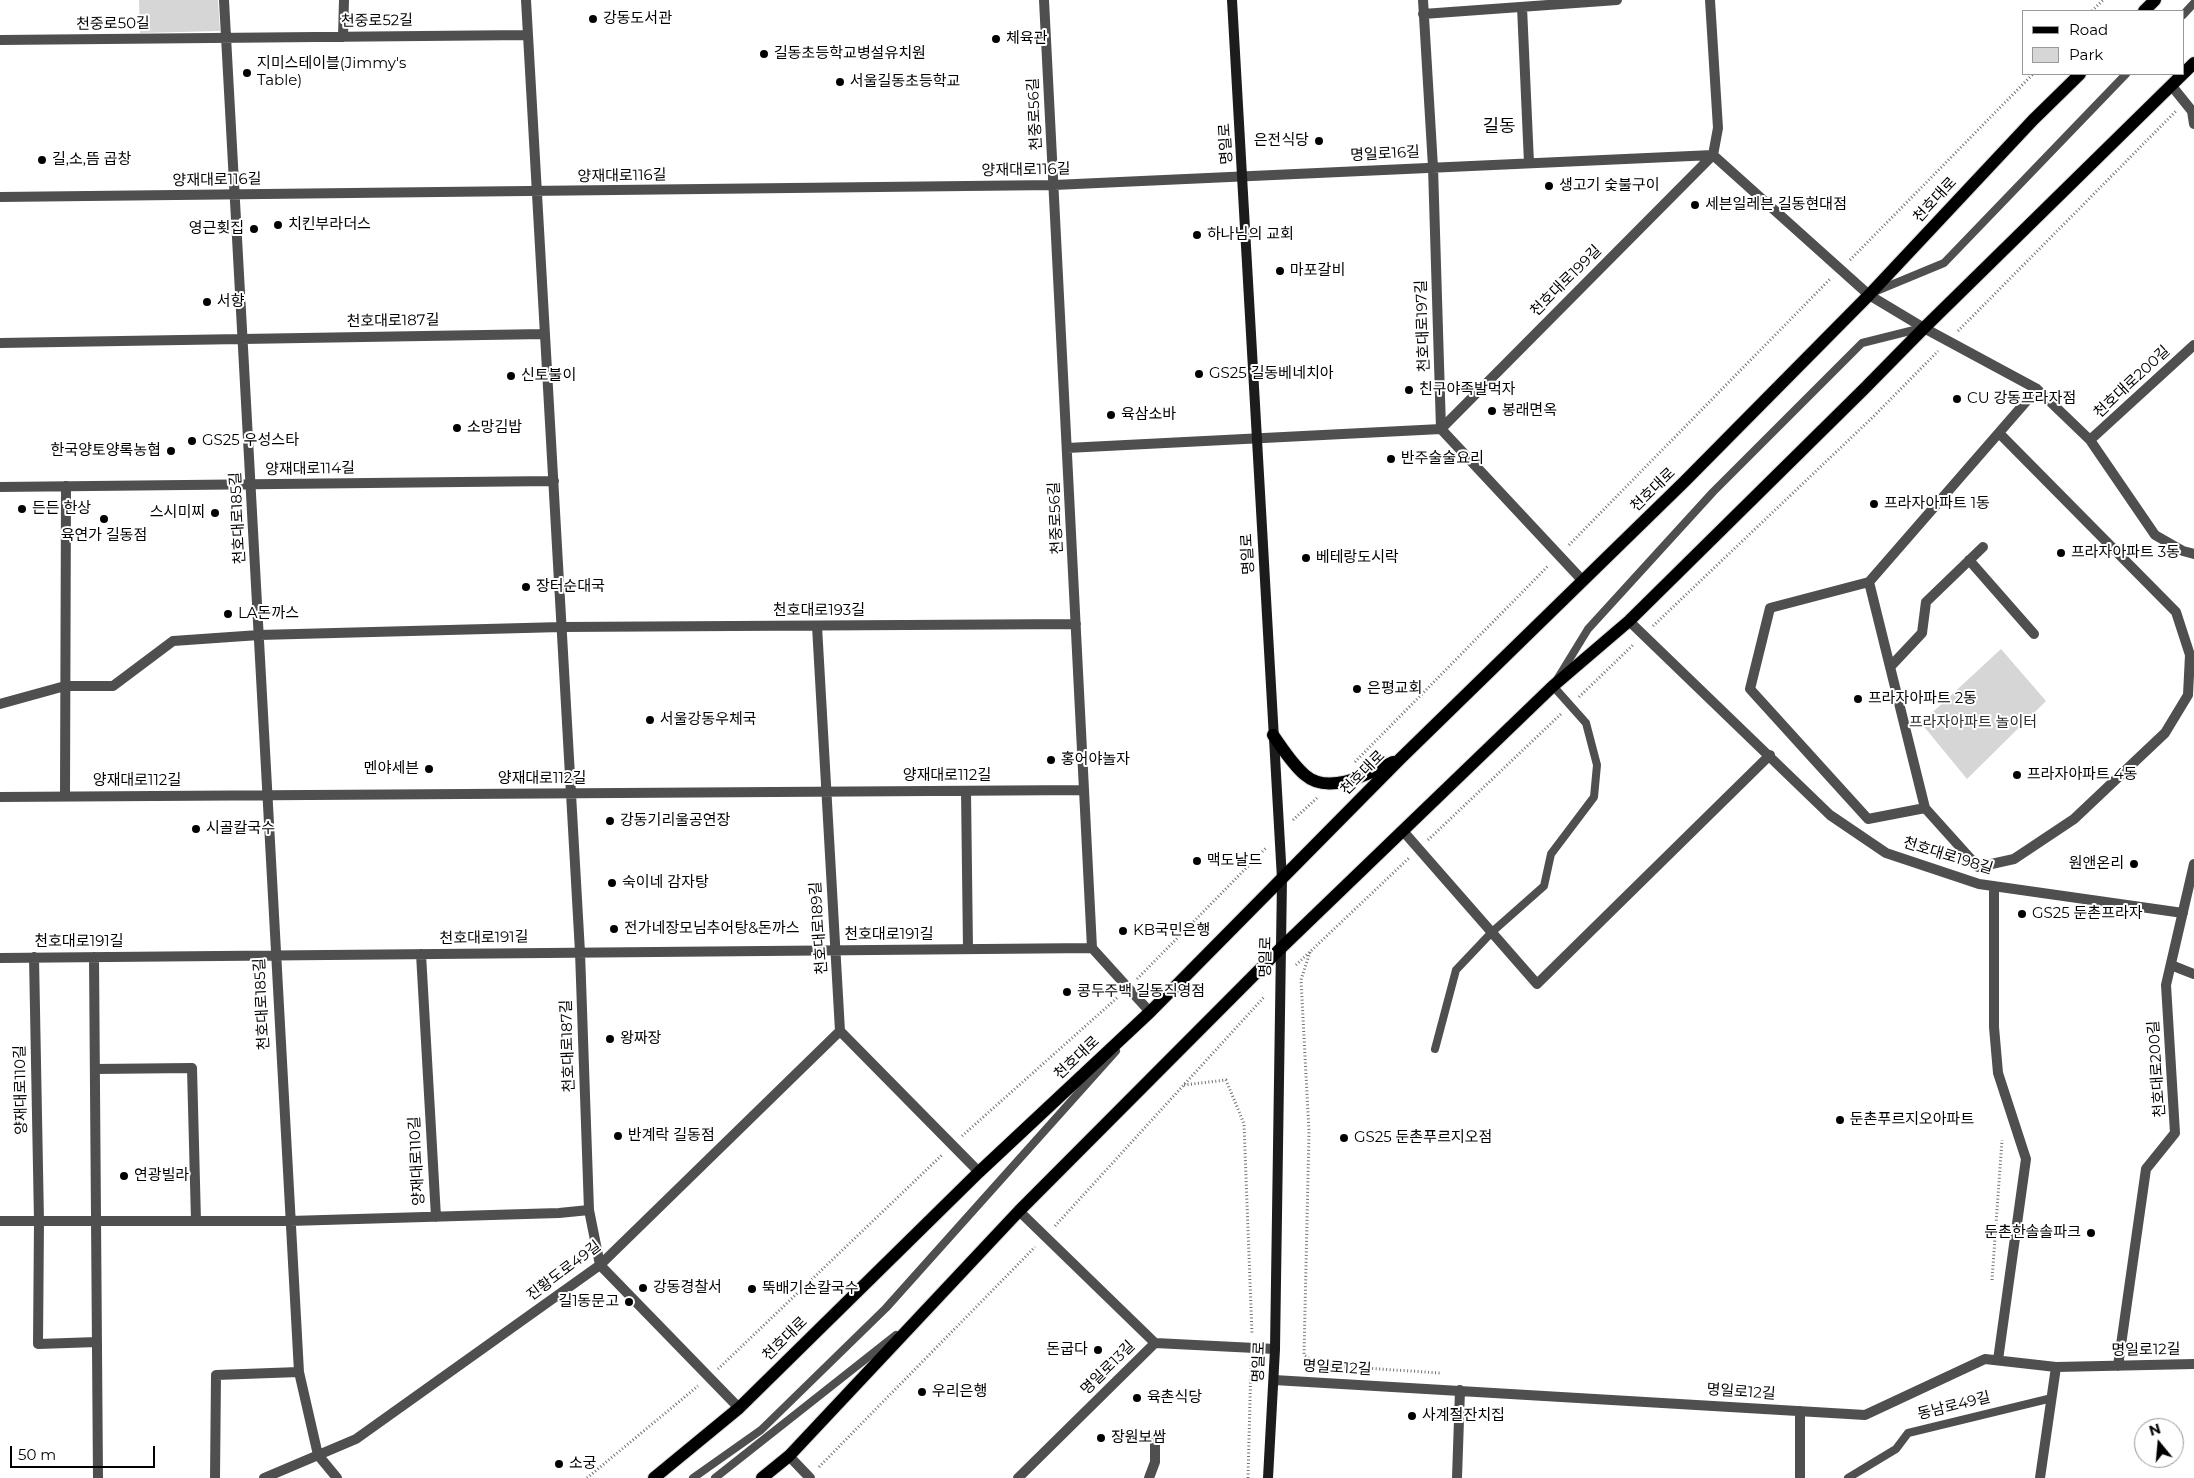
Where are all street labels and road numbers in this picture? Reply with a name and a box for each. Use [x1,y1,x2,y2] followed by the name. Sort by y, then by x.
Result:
[341,11,413,31] street label: 천중로52길
[76,14,150,34] street label: 천중로50길
[1024,77,1046,151] street label: 천중로56길
[1216,123,1236,165] street label: 명일로
[1350,143,1420,165] street label: 명일로16길
[981,160,1071,180] street label: 양재대로116길
[577,166,667,186] street label: 양재대로116길
[172,170,262,190] street label: 양재대로116길
[1910,174,1960,226] street label: 천호대로
[1527,242,1605,320] street label: 천호대로199길
[1412,280,1434,372] street label: 천호대로197길
[346,311,440,331] street label: 천호대로187길
[2090,342,2174,422] street label: 천호대로200길
[265,459,355,479] street label: 양재대로114길
[1627,464,1679,516] street label: 천호대로
[227,471,249,565] street label: 천호대로185길
[1045,481,1067,555] street label: 천중로56길
[1238,533,1258,575] street label: 명일로
[773,602,865,620] street label: 천호대로193길
[1337,747,1389,799] street label: 천호대로
[903,767,991,785] street label: 양재대로112길
[498,770,586,788] street label: 양재대로112길
[93,772,181,790] street label: 양재대로112길
[1901,834,1995,878] street label: 천호대로198길
[807,881,831,975] street label: 천호대로189길
[845,926,933,944] street label: 천호대로191길
[439,928,529,948] street label: 천호대로191길
[35,933,123,951] street label: 천호대로191길
[1257,936,1275,978] street label: 명일로
[251,957,273,1051] street label: 천호대로185길
[557,999,579,1093] street label: 천호대로187길
[2145,1020,2169,1118] street label: 천호대로200길
[1051,1033,1103,1083] street label: 천호대로
[11,1045,31,1135] street label: 양재대로110길
[406,1116,428,1206] street label: 양재대로110길
[523,1237,605,1305] street label: 진황도로49길
[759,1313,811,1365] street label: 천호대로
[1077,1337,1139,1399] street label: 명일로13길
[2111,1340,2181,1360] street label: 명일로12길
[1249,1341,1269,1383] street label: 명일로
[1302,1357,1372,1379] street label: 명일로12길
[1706,1381,1776,1403] street label: 명일로12길
[1916,1388,1992,1424] street label: 동남로49길

